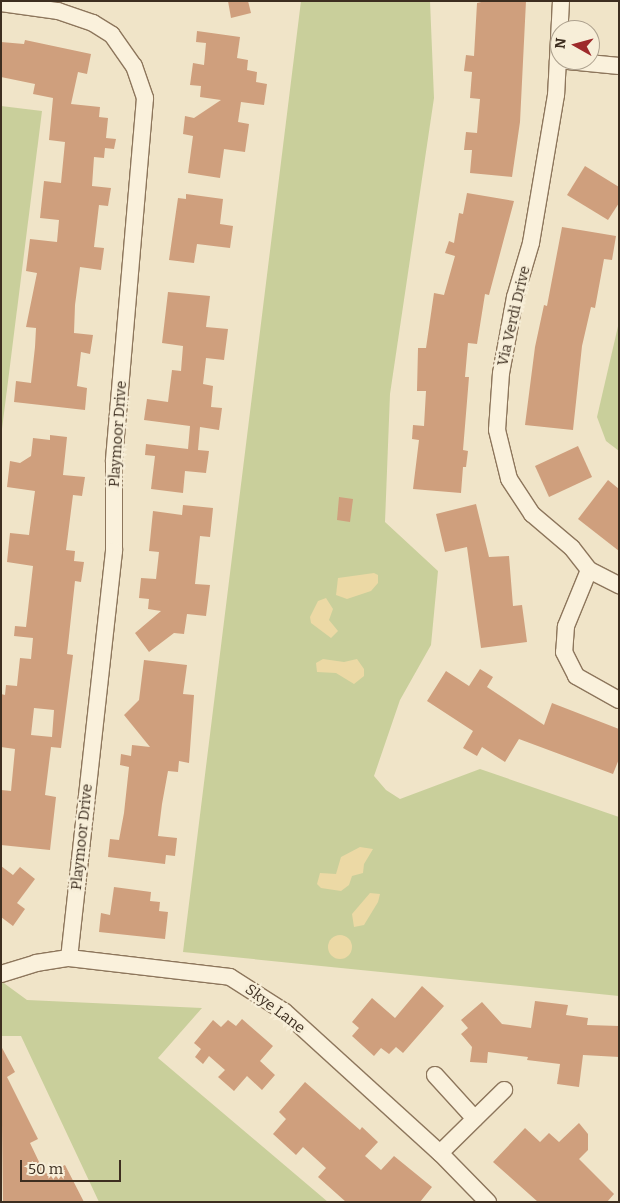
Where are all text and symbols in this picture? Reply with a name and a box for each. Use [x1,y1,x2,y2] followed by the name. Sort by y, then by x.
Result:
[550,20,600,70] north arrow
[552,37,570,50] text: N
[494,264,534,368] street label: Via Verdi Drive
[105,380,131,488] street label: Playmoor Drive
[67,783,97,891] street label: Playmoor Drive
[242,981,308,1037] street label: Skye Lane
[22,1150,124,1182] scale bar
[28,1160,63,1178] text: 50 m

